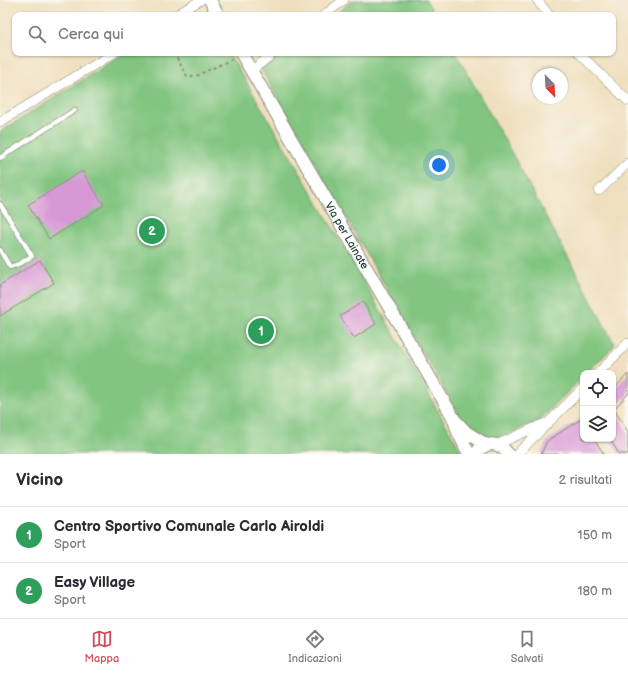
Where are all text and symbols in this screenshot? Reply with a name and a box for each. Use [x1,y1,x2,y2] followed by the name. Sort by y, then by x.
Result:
[12,12,616,56] search box
[26,23,48,45] icon: search
[58,25,124,44] text: Cerca qui
[532,68,568,104] north arrow
[429,155,449,175] your location
[323,199,372,272] street label: Via per Lainate
[139,216,165,246] pin: 2
[248,316,274,346] pin: 1
[580,370,616,442] map controls
[580,370,616,406] button: locate
[580,406,616,442] button: layers
[16,470,63,490] text: Vicino
[559,472,612,488] text: 2 risultati
[54,517,324,536] text: Centro Sportivo Comunale Carlo Airoldi
[26,527,32,543] text: 1
[578,527,612,543] text: 150 m
[54,536,86,552] text: Sport
[54,573,135,592] text: Easy Village
[25,583,33,599] text: 2
[577,583,612,599] text: 180 m
[54,592,86,608] text: Sport
[85,628,119,665] tab: Mappa
[288,628,342,665] tab: Indicazioni
[511,628,543,665] tab: Salvati

